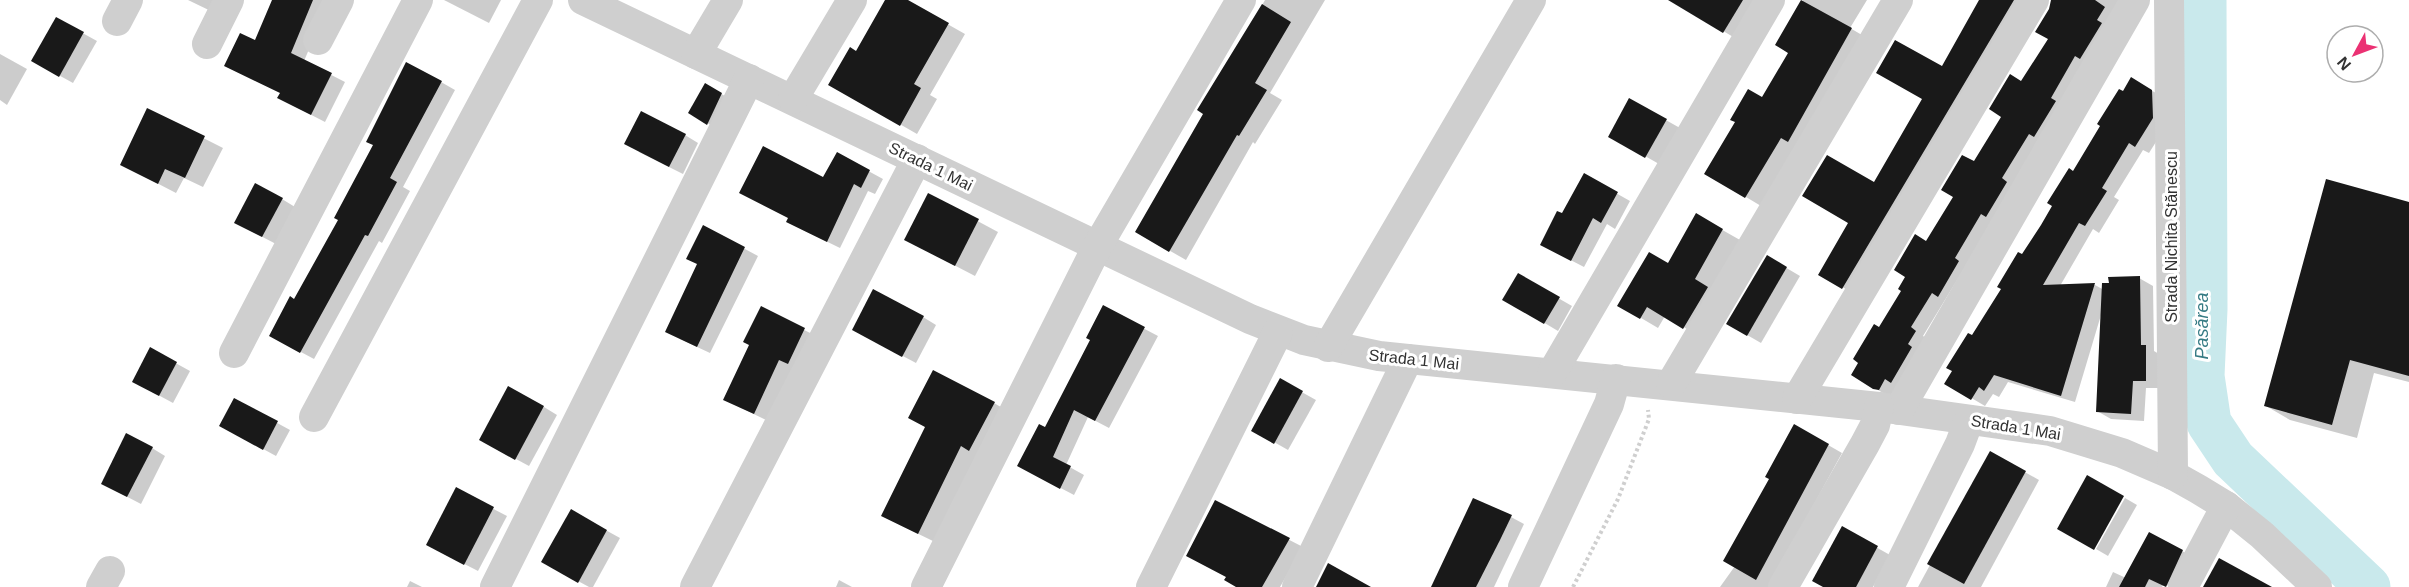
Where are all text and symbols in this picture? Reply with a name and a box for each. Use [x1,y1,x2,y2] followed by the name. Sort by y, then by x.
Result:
[2325,24,2385,84] north arrow
[2334,54,2354,73] text: N
[886,139,975,194] street label: Strada 1 Mai
[2163,151,2180,323] street label: Strada Nichita Stănescu
[2192,292,2212,360] water label: Pasărea
[1368,346,1460,373] street label: Strada 1 Mai
[1970,412,2062,443] street label: Strada 1 Mai

